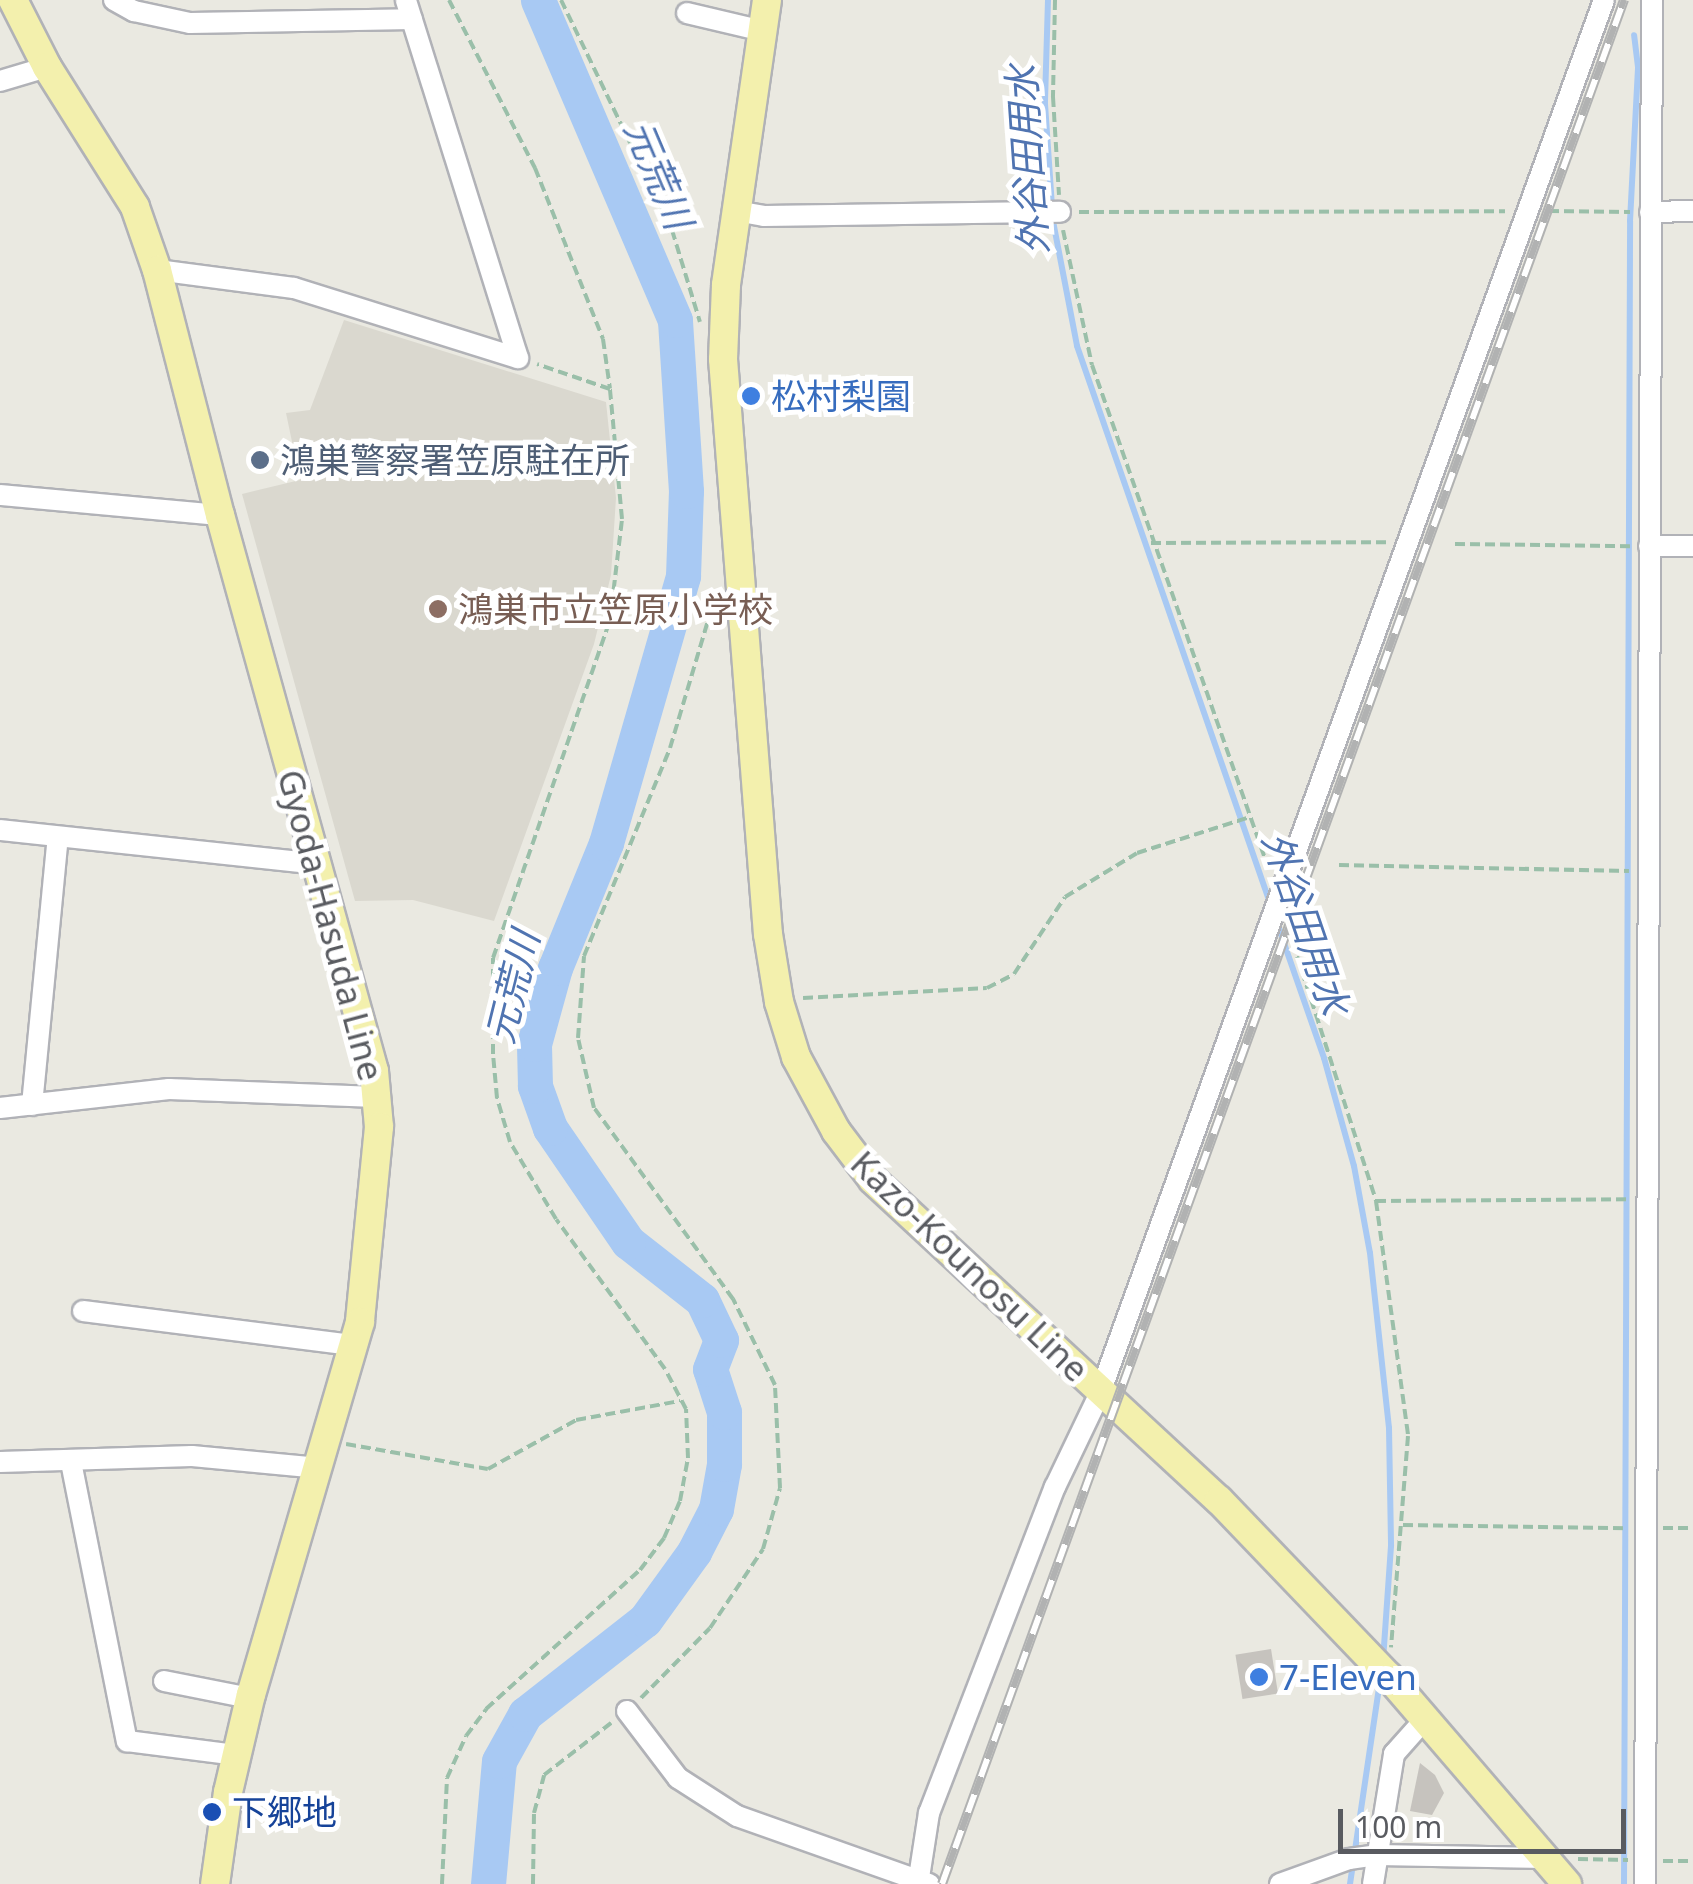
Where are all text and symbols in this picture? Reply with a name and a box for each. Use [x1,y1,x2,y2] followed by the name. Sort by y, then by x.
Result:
[998,64,1056,256] water label: 外谷田用水
[616,113,702,235] water label: 元荒川
[771,375,911,417] place label: 松村梨園
[740,385,762,407] marker: 松村梨園
[280,439,630,481] place label: 鴻巣警察署笠原駐在所
[249,449,271,471] marker: 鴻巣警察署笠原駐在所
[458,588,773,630] place label: 鴻巣市立笠原小学校
[427,598,449,620] marker: 鴻巣市立笠原小学校
[269,765,393,1085] street label: Gyoda-Hasuda Line
[1254,826,1358,1020] water label: 外谷田用水
[476,926,548,1048] water label: 元荒川
[843,1142,1097,1390] street label: Kazo-Kounosu Line
[1279,1656,1417,1698] place label: 7-Eleven
[1248,1666,1270,1688] marker: 7-Eleven
[1343,1789,1630,1851] scale bar
[232,1791,337,1833] place label: 下郷地
[201,1801,223,1823] marker: 下郷地
[1355,1806,1442,1847] text: 100 m

